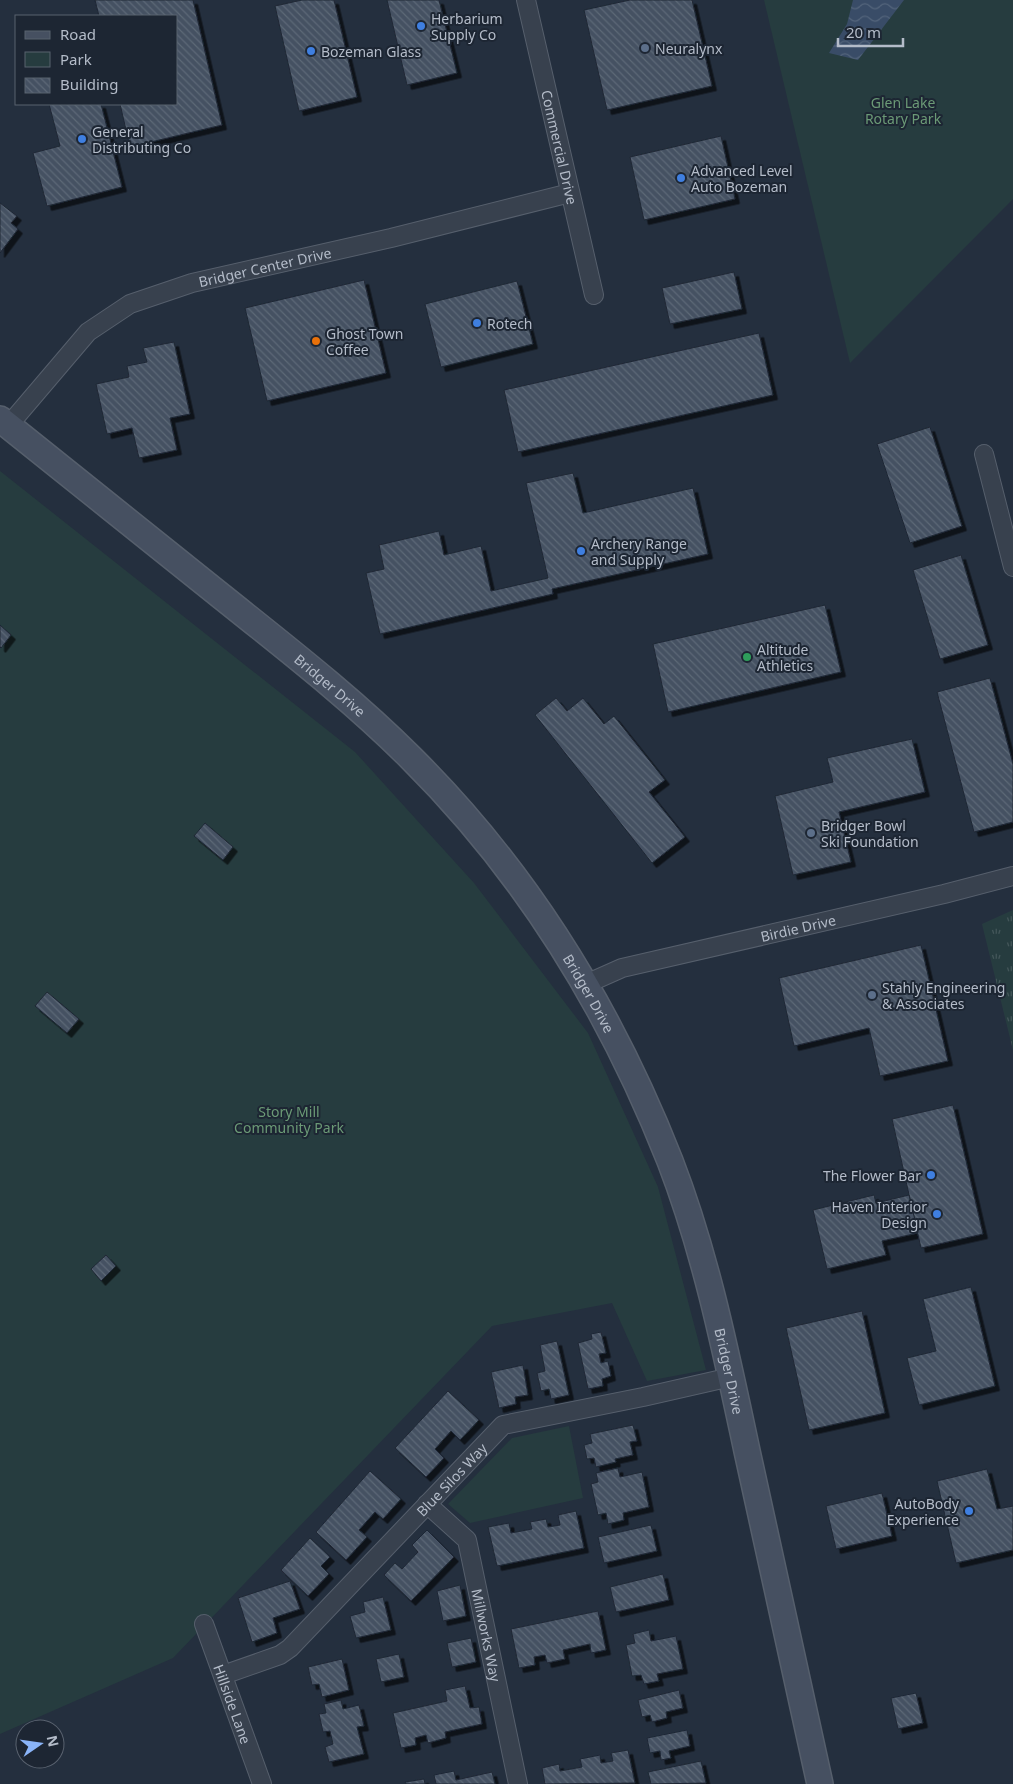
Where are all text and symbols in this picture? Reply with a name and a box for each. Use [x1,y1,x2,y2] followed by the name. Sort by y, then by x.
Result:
[431,9,503,44] place label: Herbarium Supply Co
[15,15,178,105] legend
[838,15,903,47] scale bar
[415,20,427,32] marker: Herbarium Supply Co
[846,22,881,42] text: 20 m
[60,24,96,44] text: Road
[655,39,723,58] place label: Neuralynx
[321,42,422,61] place label: Bozeman Glass
[639,42,651,54] marker: Neuralynx
[305,45,317,57] marker: Bozeman Glass
[60,49,92,69] text: Park
[60,74,118,94] text: Building
[538,88,582,206] street label: Commercial Drive
[865,93,942,128] park label: Glen Lake Rotary Park
[92,122,191,157] place label: General Distributing Co
[76,133,88,145] marker: General Distributing Co
[691,161,793,196] place label: Advanced Level Auto Bozeman
[675,172,687,184] marker: Advanced Level Auto Bozeman
[197,242,333,291] street label: Bridger Center Drive
[487,314,533,333] place label: Rotech
[471,317,483,329] marker: Rotech
[326,324,403,359] place label: Ghost Town Coffee
[310,335,322,347] marker: Ghost Town Coffee
[591,534,687,569] place label: Archery Range and Supply
[575,545,587,557] marker: Archery Range and Supply
[757,640,814,675] place label: Altitude Athletics
[291,649,370,721] street label: Bridger Drive
[741,651,753,663] marker: Altitude Athletics
[821,816,919,851] place label: Bridger Bowl Ski Foundation
[805,827,817,839] marker: Bridger Bowl Ski Foundation
[758,910,838,945] street label: Birdie Drive
[559,950,619,1036] street label: Bridger Drive
[882,978,1005,1013] place label: Stahly Engineering & Associates
[866,989,878,1001] marker: Stahly Engineering & Associates
[234,1102,344,1137] park label: Story Mill Community Park
[823,1166,921,1185] place label: The Flower Bar
[925,1169,937,1181] marker: The Flower Bar
[831,1197,927,1232] place label: Haven Interior Design
[931,1208,943,1220] marker: Haven Interior Design
[711,1326,748,1416] street label: Bridger Drive
[412,1438,491,1520] street label: Blue Silos Way
[887,1494,960,1529] place label: AutoBody Experience
[963,1505,975,1517] marker: AutoBody Experience
[468,1587,506,1684] street label: Millworks Way
[210,1661,256,1747] street label: Hillside Lane
[15,1719,65,1769] north arrow
[43,1733,64,1749] text: N

